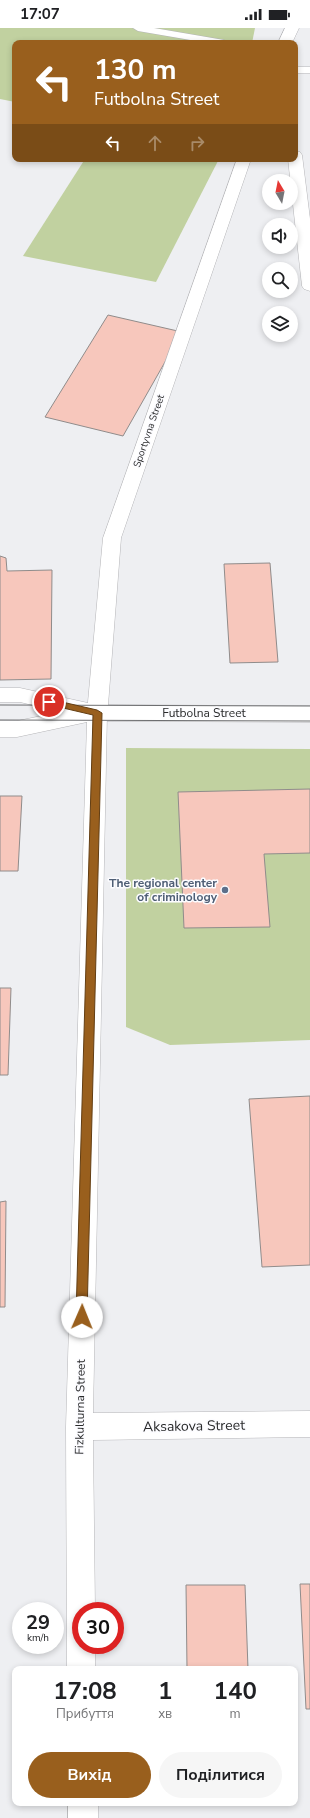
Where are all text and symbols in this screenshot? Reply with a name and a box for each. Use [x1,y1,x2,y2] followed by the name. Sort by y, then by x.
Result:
[20,4,60,24] text: 17:07
[94,51,177,89] text: 130 m
[28,56,80,108] icon: left
[94,87,219,111] text: Futbolna Street
[102,132,124,154] icon: left
[144,132,166,154] icon: ahead
[186,132,208,154] icon: right
[262,174,298,210] north arrow
[262,174,298,342] map controls
[262,218,298,254] button: sound
[262,262,298,298] button: search
[262,306,298,342] button: layers
[130,392,168,469] street label: Sportyvna Street
[32,685,66,719] pin
[38,691,60,713] icon: arrive
[162,705,247,721] street label: Futbolna Street
[109,875,218,905] place label: The regional center of criminology
[220,885,230,895] marker: The regional center of criminology
[61,1296,103,1338] position arrow
[71,1358,89,1455] street label: Fizkulturna Street
[143,1416,245,1436] street label: Aksakova Street
[72,1602,124,1654] speed limit sign: 30
[26,1609,50,1636] text: 29
[27,1631,49,1645] text: km/h
[53,1675,117,1707] text: 17:08
[158,1675,172,1707] text: 1
[214,1675,257,1707] text: 140
[56,1705,114,1723] text: Прибуття
[158,1705,172,1723] text: хв
[230,1705,241,1723] text: m
[28,1752,151,1798] button: Вихід
[159,1752,282,1798] button: Поділитися

